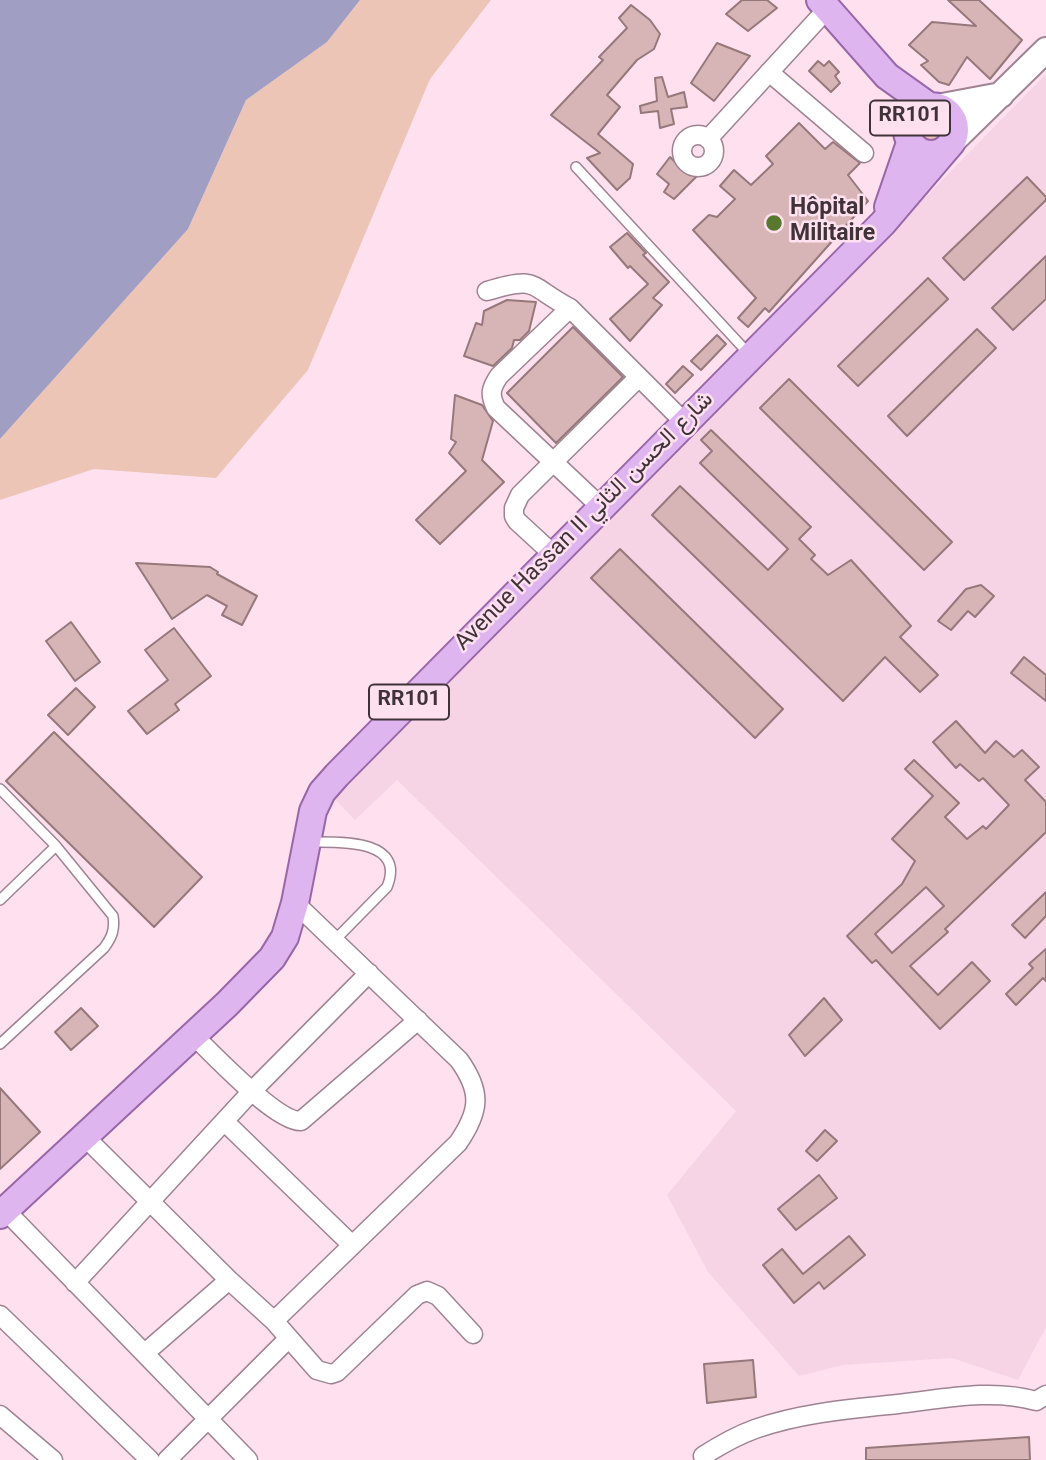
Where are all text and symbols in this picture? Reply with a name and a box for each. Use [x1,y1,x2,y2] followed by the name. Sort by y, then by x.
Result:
[870,100,950,136] road number: RR101
[790,196,875,250] place label: Hôpital Militaire
[764,213,784,233] marker: Hôpital Militaire
[451,388,721,658] street label: Avenue Hassan II شارع الحسن الثاني
[369,684,449,720] road number: RR101

